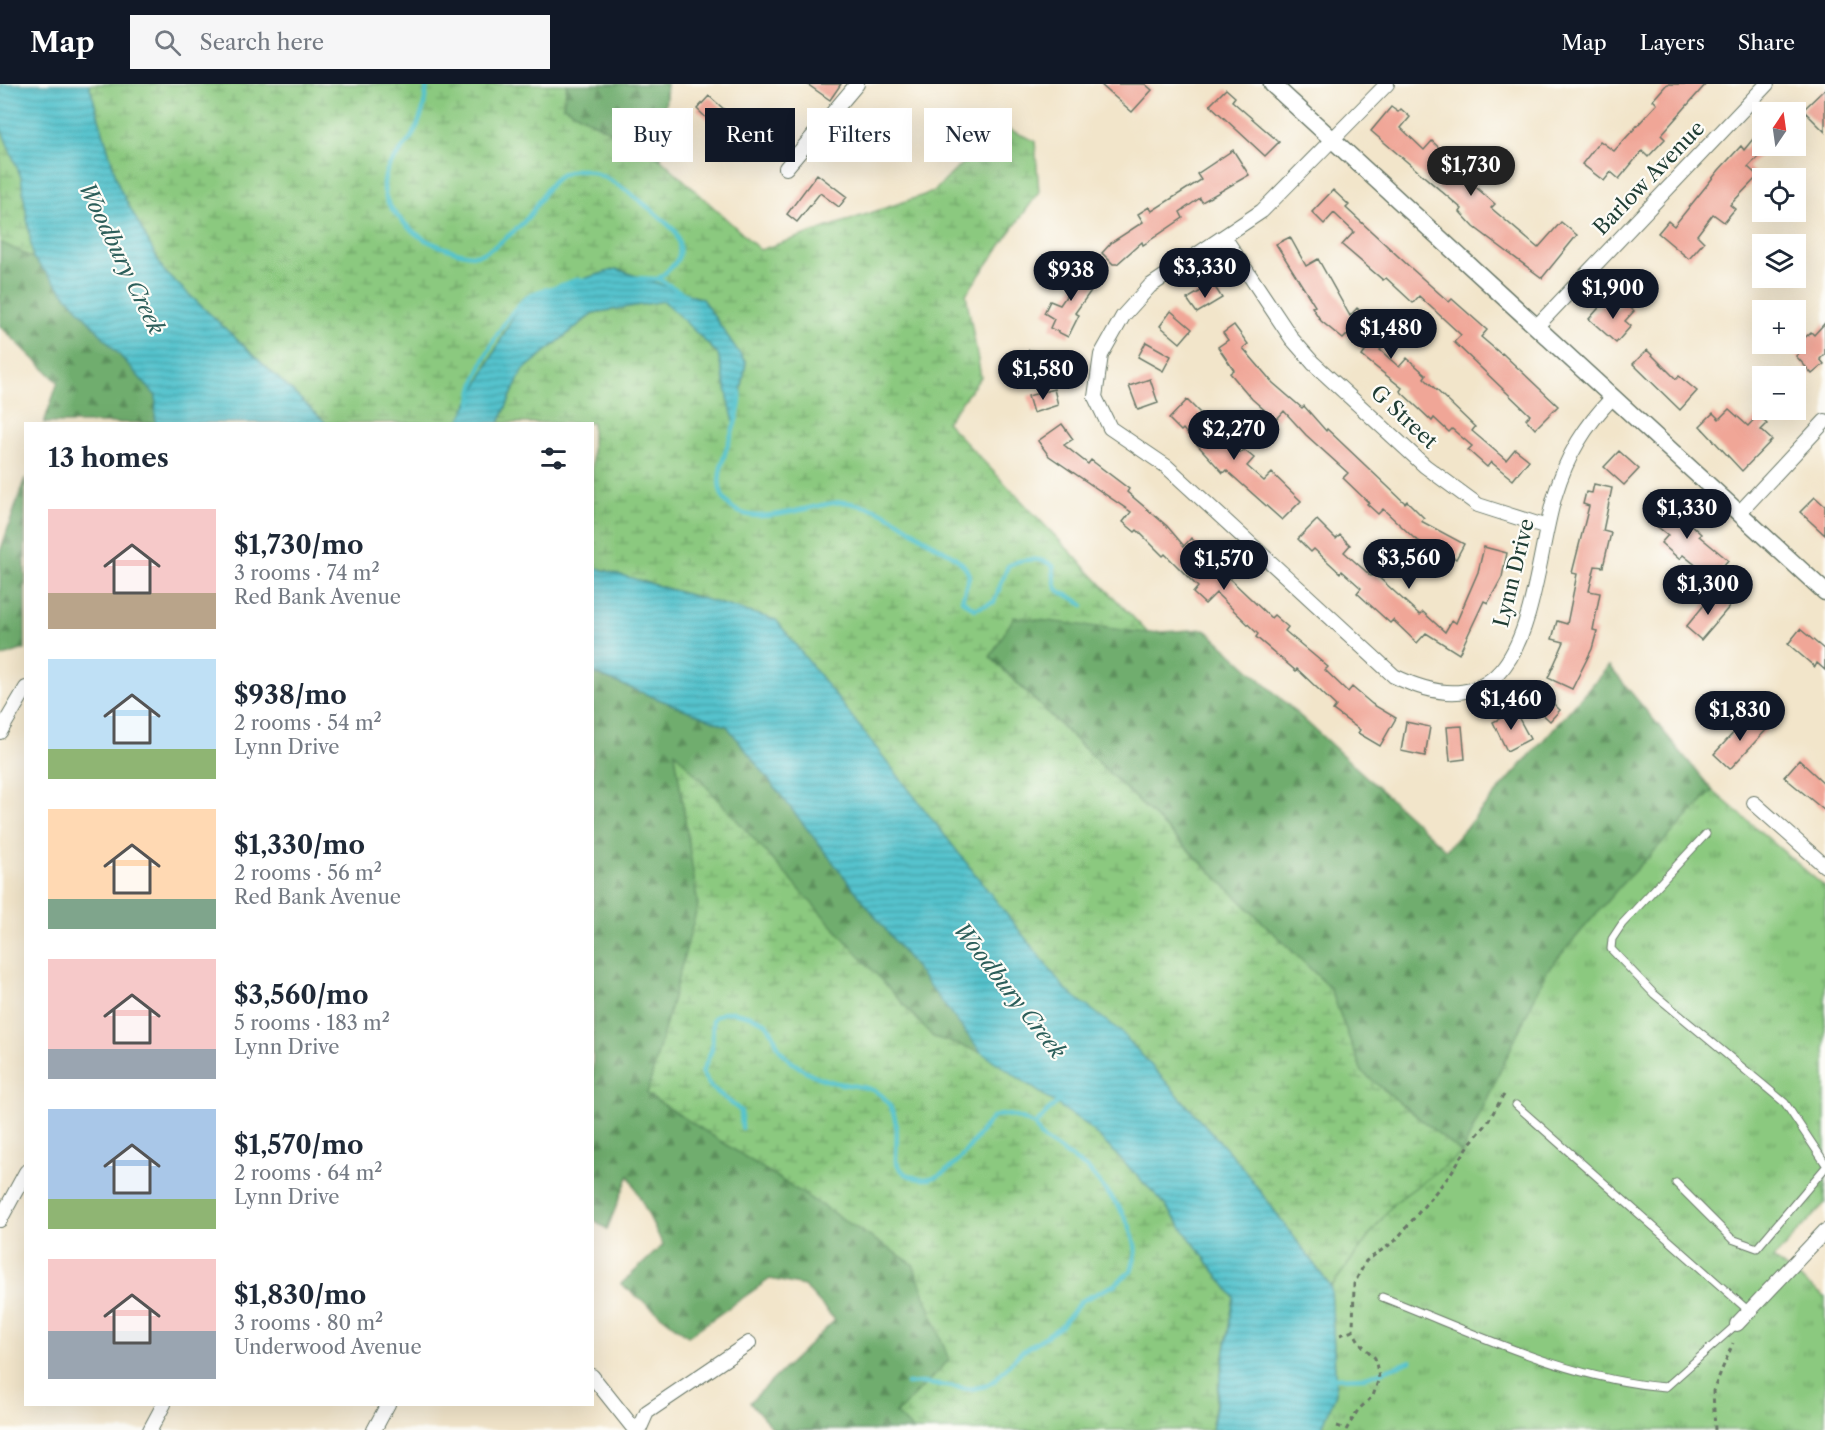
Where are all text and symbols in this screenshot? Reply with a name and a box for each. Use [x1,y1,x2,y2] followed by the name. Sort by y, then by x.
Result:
[130,15,550,69] search box
[30,25,94,59] text: Map
[151,26,184,59] icon: search
[199,29,324,56] text: Search here
[1562,30,1607,55] text: Map
[1640,30,1705,55] text: Layers
[1738,30,1795,55] text: Share
[1752,102,1806,156] north arrow
[1752,102,1806,420] map controls
[612,108,693,162] chip: Buy
[705,108,795,162] chip: Rent
[807,108,912,162] chip: Filters
[924,108,1012,162] chip: New
[1588,115,1709,240] street label: Barlow Avenue
[1422,146,1520,197] pin: $1,730
[1441,153,1501,177] text: $1,730
[1752,168,1806,222] button: locate
[73,178,170,339] water label: Woodbury Creek
[1752,234,1806,288] button: layers
[1156,248,1254,299] pin: $3,330
[1035,251,1107,302] pin: $938
[1173,255,1237,279] text: $3,330
[1048,258,1094,282] text: $938
[1564,269,1662,320] pin: $1,900
[1582,276,1644,300] text: $1,900
[1752,300,1806,354] button: +
[1342,309,1440,360] pin: $1,480
[1360,316,1422,340] text: $1,480
[994,350,1092,401] pin: $1,580
[1012,357,1074,381] text: $1,580
[1752,366,1806,420] button: −
[1366,380,1443,454] street label: G Street
[1185,410,1283,461] pin: $2,270
[1202,417,1266,441] text: $2,270
[48,442,169,474] text: 13 homes
[537,442,570,475] icon: filters
[1638,489,1736,540] pin: $1,330
[1656,496,1718,520] text: $1,330
[1488,516,1539,630] street label: Lynn Drive
[234,529,364,561] text: $1,730/mo
[96,533,168,605] icon: home
[1360,539,1458,590] pin: $3,560
[1175,540,1273,591] pin: $1,570
[1377,546,1441,570] text: $3,560
[1194,547,1254,571] text: $1,570
[234,561,380,585] text: 3 rooms · 74 m²
[1659,565,1757,616] pin: $1,300
[1677,572,1739,596] text: $1,300
[234,585,401,609] text: Red Bank Avenue
[234,679,347,711] text: $938/mo
[1462,680,1560,731] pin: $1,460
[96,683,168,755] icon: home
[1480,687,1542,711] text: $1,460
[1691,691,1789,742] pin: $1,830
[1709,698,1771,722] text: $1,830
[234,711,382,735] text: 2 rooms · 54 m²
[234,735,340,759] text: Lynn Drive
[234,829,365,861] text: $1,330/mo
[96,833,168,905] icon: home
[234,861,382,885] text: 2 rooms · 56 m²
[234,885,401,909] text: Red Bank Avenue
[948,917,1072,1065] water label: Woodbury Creek
[234,979,369,1011] text: $3,560/mo
[96,983,168,1055] icon: home
[234,1011,390,1035] text: 5 rooms · 183 m²
[234,1035,340,1059] text: Lynn Drive
[234,1129,364,1161] text: $1,570/mo
[96,1133,168,1205] icon: home
[234,1161,383,1185] text: 2 rooms · 64 m²
[234,1185,340,1209] text: Lynn Drive
[234,1279,366,1311] text: $1,830/mo
[96,1283,168,1355] icon: home
[234,1311,383,1335] text: 3 rooms · 80 m²
[234,1335,422,1359] text: Underwood Avenue

